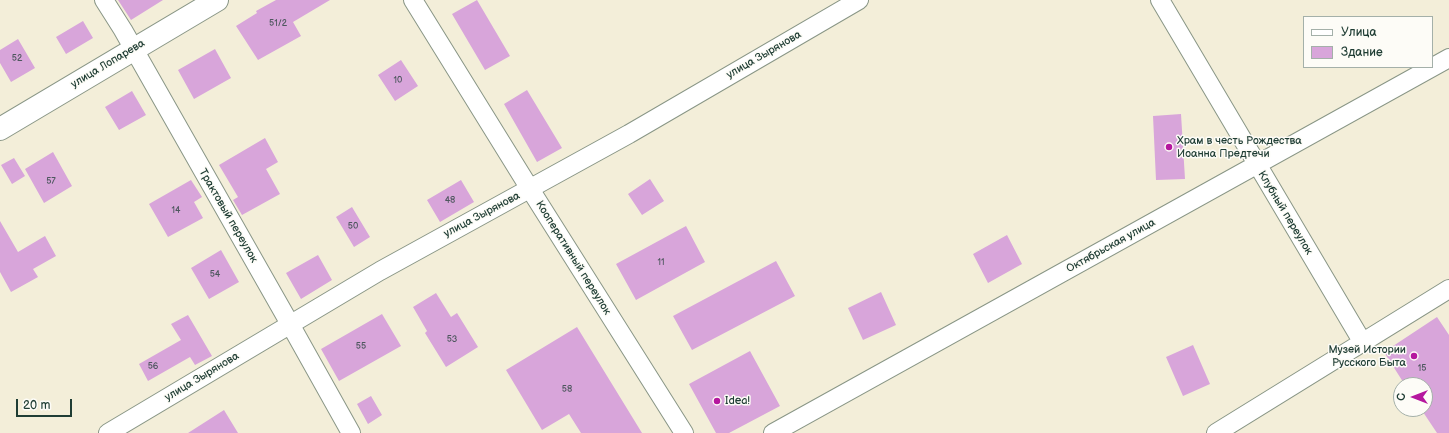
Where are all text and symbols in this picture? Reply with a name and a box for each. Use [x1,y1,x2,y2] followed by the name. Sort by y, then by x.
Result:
[1303,16,1433,68] legend
[269,19,287,29] house number: 51/2
[1341,25,1377,40] text: Улица
[724,28,804,82] street label: улица Зырянова
[69,37,147,91] street label: улица Лопарева
[1341,45,1383,60] text: Здание
[12,54,22,64] house number: 52
[394,76,402,86] house number: 10
[1177,134,1302,160] place label: Храм в честь Рождества Иоанна Предтечи
[1164,142,1174,152] marker: Храм в честь Рождества Иоанна Предтечи
[196,167,260,265] street label: Трактовый переулок
[1255,169,1315,257] street label: Клубный переулок
[46,177,56,187] house number: 57
[442,189,522,241] street label: улица Зырянова
[445,196,455,206] house number: 48
[532,199,614,317] street label: Кооперативный переулок
[172,206,180,216] house number: 14
[1064,216,1158,276] street label: Октябрьская улица
[348,222,358,232] house number: 50
[658,258,664,268] house number: 11
[210,270,220,280] house number: 54
[447,335,457,345] house number: 53
[356,342,366,352] house number: 55
[1328,343,1406,369] place label: Музей Истории Русского Быта
[162,350,242,404] street label: улица Зырянова
[1409,351,1419,361] marker: Музей Истории Русского Быта
[148,362,158,372] house number: 56
[1418,364,1426,374] house number: 15
[1393,377,1433,417] north arrow
[562,385,572,395] house number: 58
[18,391,74,417] scale bar
[1395,393,1408,401] text: С
[725,394,750,408] place label: Idea!
[712,396,722,406] marker: Idea!
[23,398,50,413] text: 20 m

